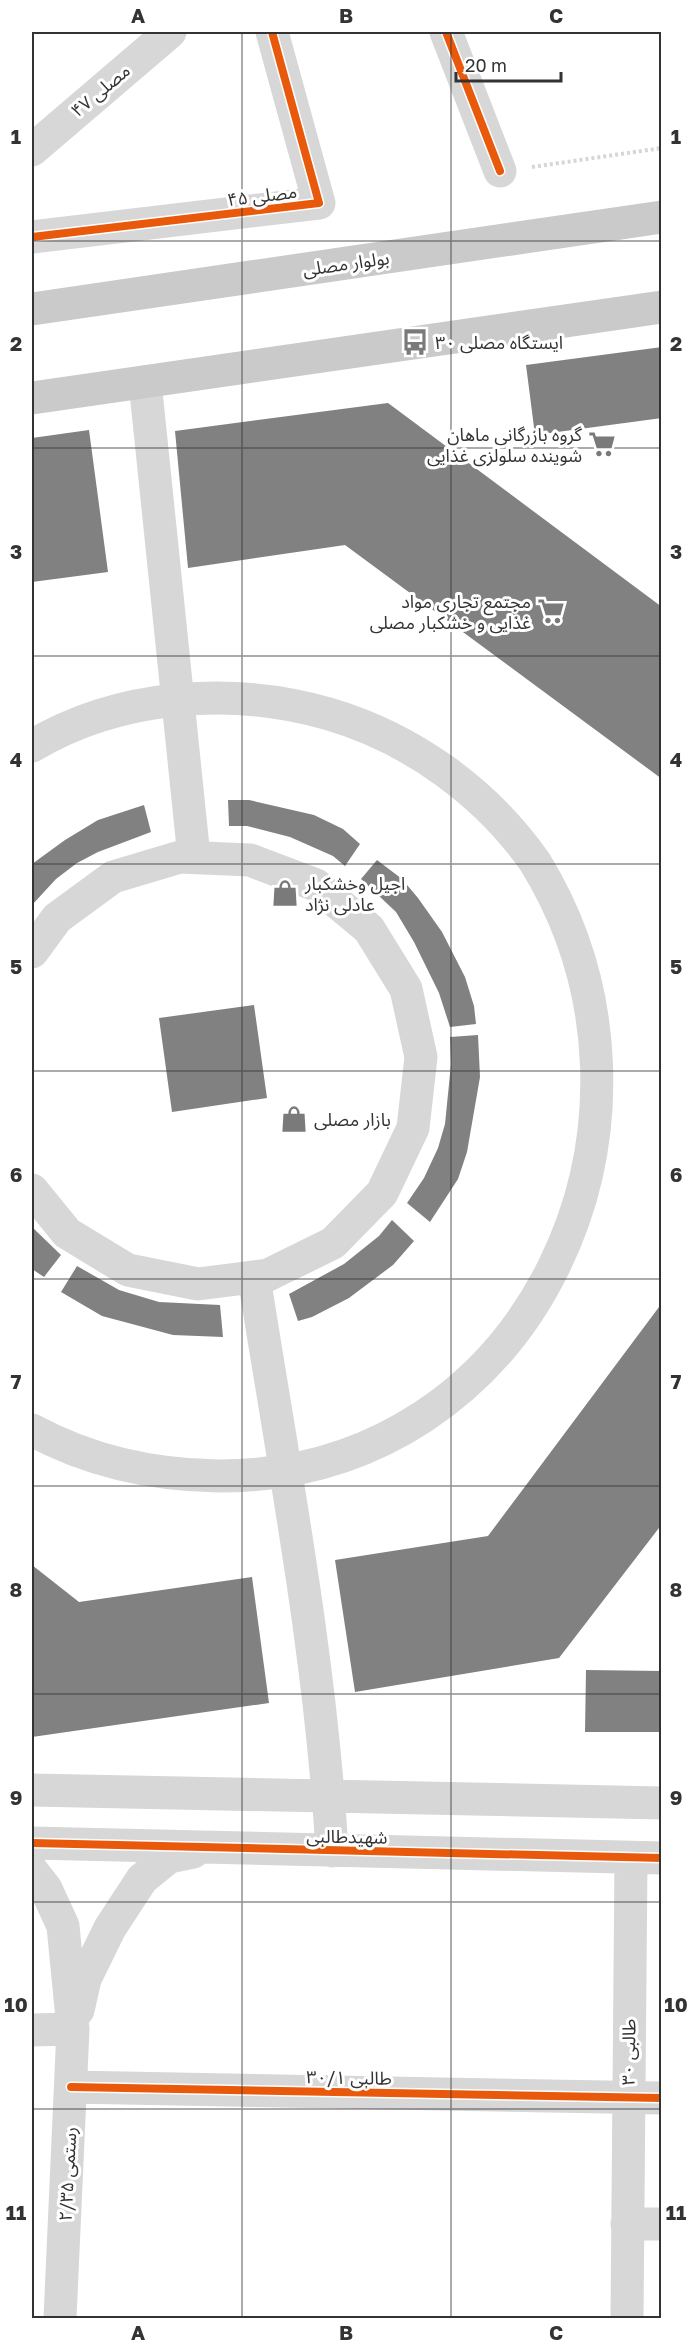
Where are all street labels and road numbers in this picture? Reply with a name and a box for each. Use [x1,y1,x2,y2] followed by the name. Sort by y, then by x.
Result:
[66,59,135,122] street label: مصلی ۴۷
[226,180,298,211] street label: مصلی ۴۵
[301,246,391,281] street label: بولوار مصلی
[306,1824,388,1849] street label: شهیدطالبی
[616,2019,641,2086] street label: طالبی ۳۰
[306,2065,392,2090] street label: طالبی ۳۰/۱
[54,2126,81,2222] street label: رستمی ۲/۳۵

